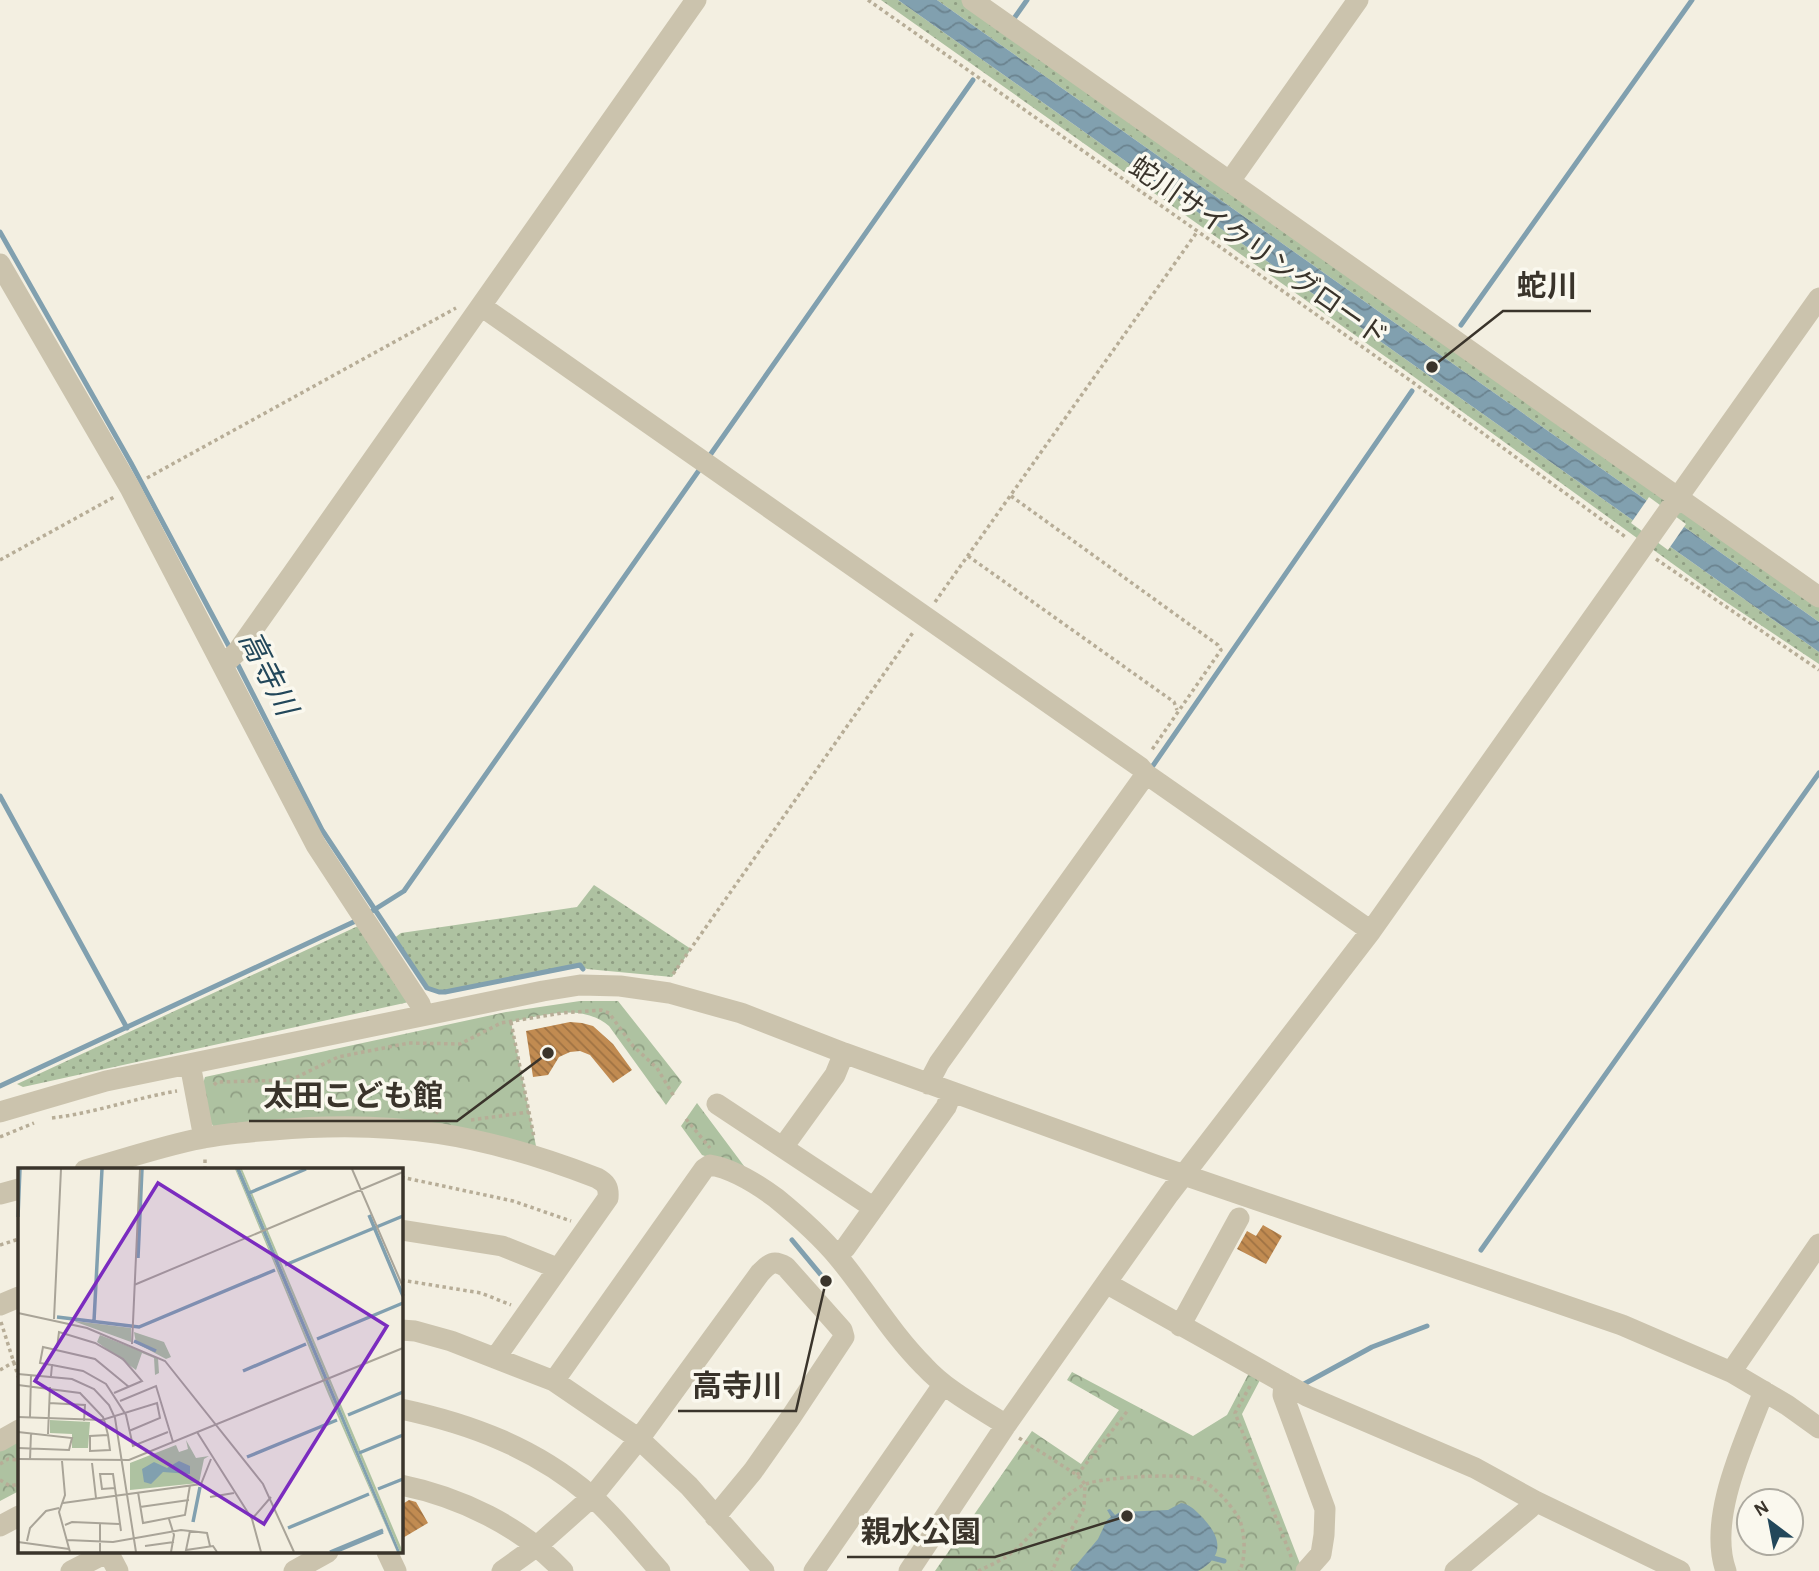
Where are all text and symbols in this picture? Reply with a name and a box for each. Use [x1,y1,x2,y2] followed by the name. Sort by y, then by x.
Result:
[1124,151,1393,352] street label: 蛇川サイクリングロード
[1503,260,1591,311] callout: 蛇川
[1517,270,1577,302] text: 蛇川
[233,626,304,723] water label: 高寺川
[249,1070,457,1121] callout: 太田こども館
[263,1080,443,1112] text: 太田こども館
[18,1168,402,1554] inset map
[678,1360,796,1411] callout: 高寺川
[692,1370,782,1402] text: 高寺川
[1735,1487,1805,1557] north arrow
[1751,1497,1772,1520] text: N
[847,1506,995,1557] callout: 親水公園
[861,1516,981,1548] text: 親水公園

